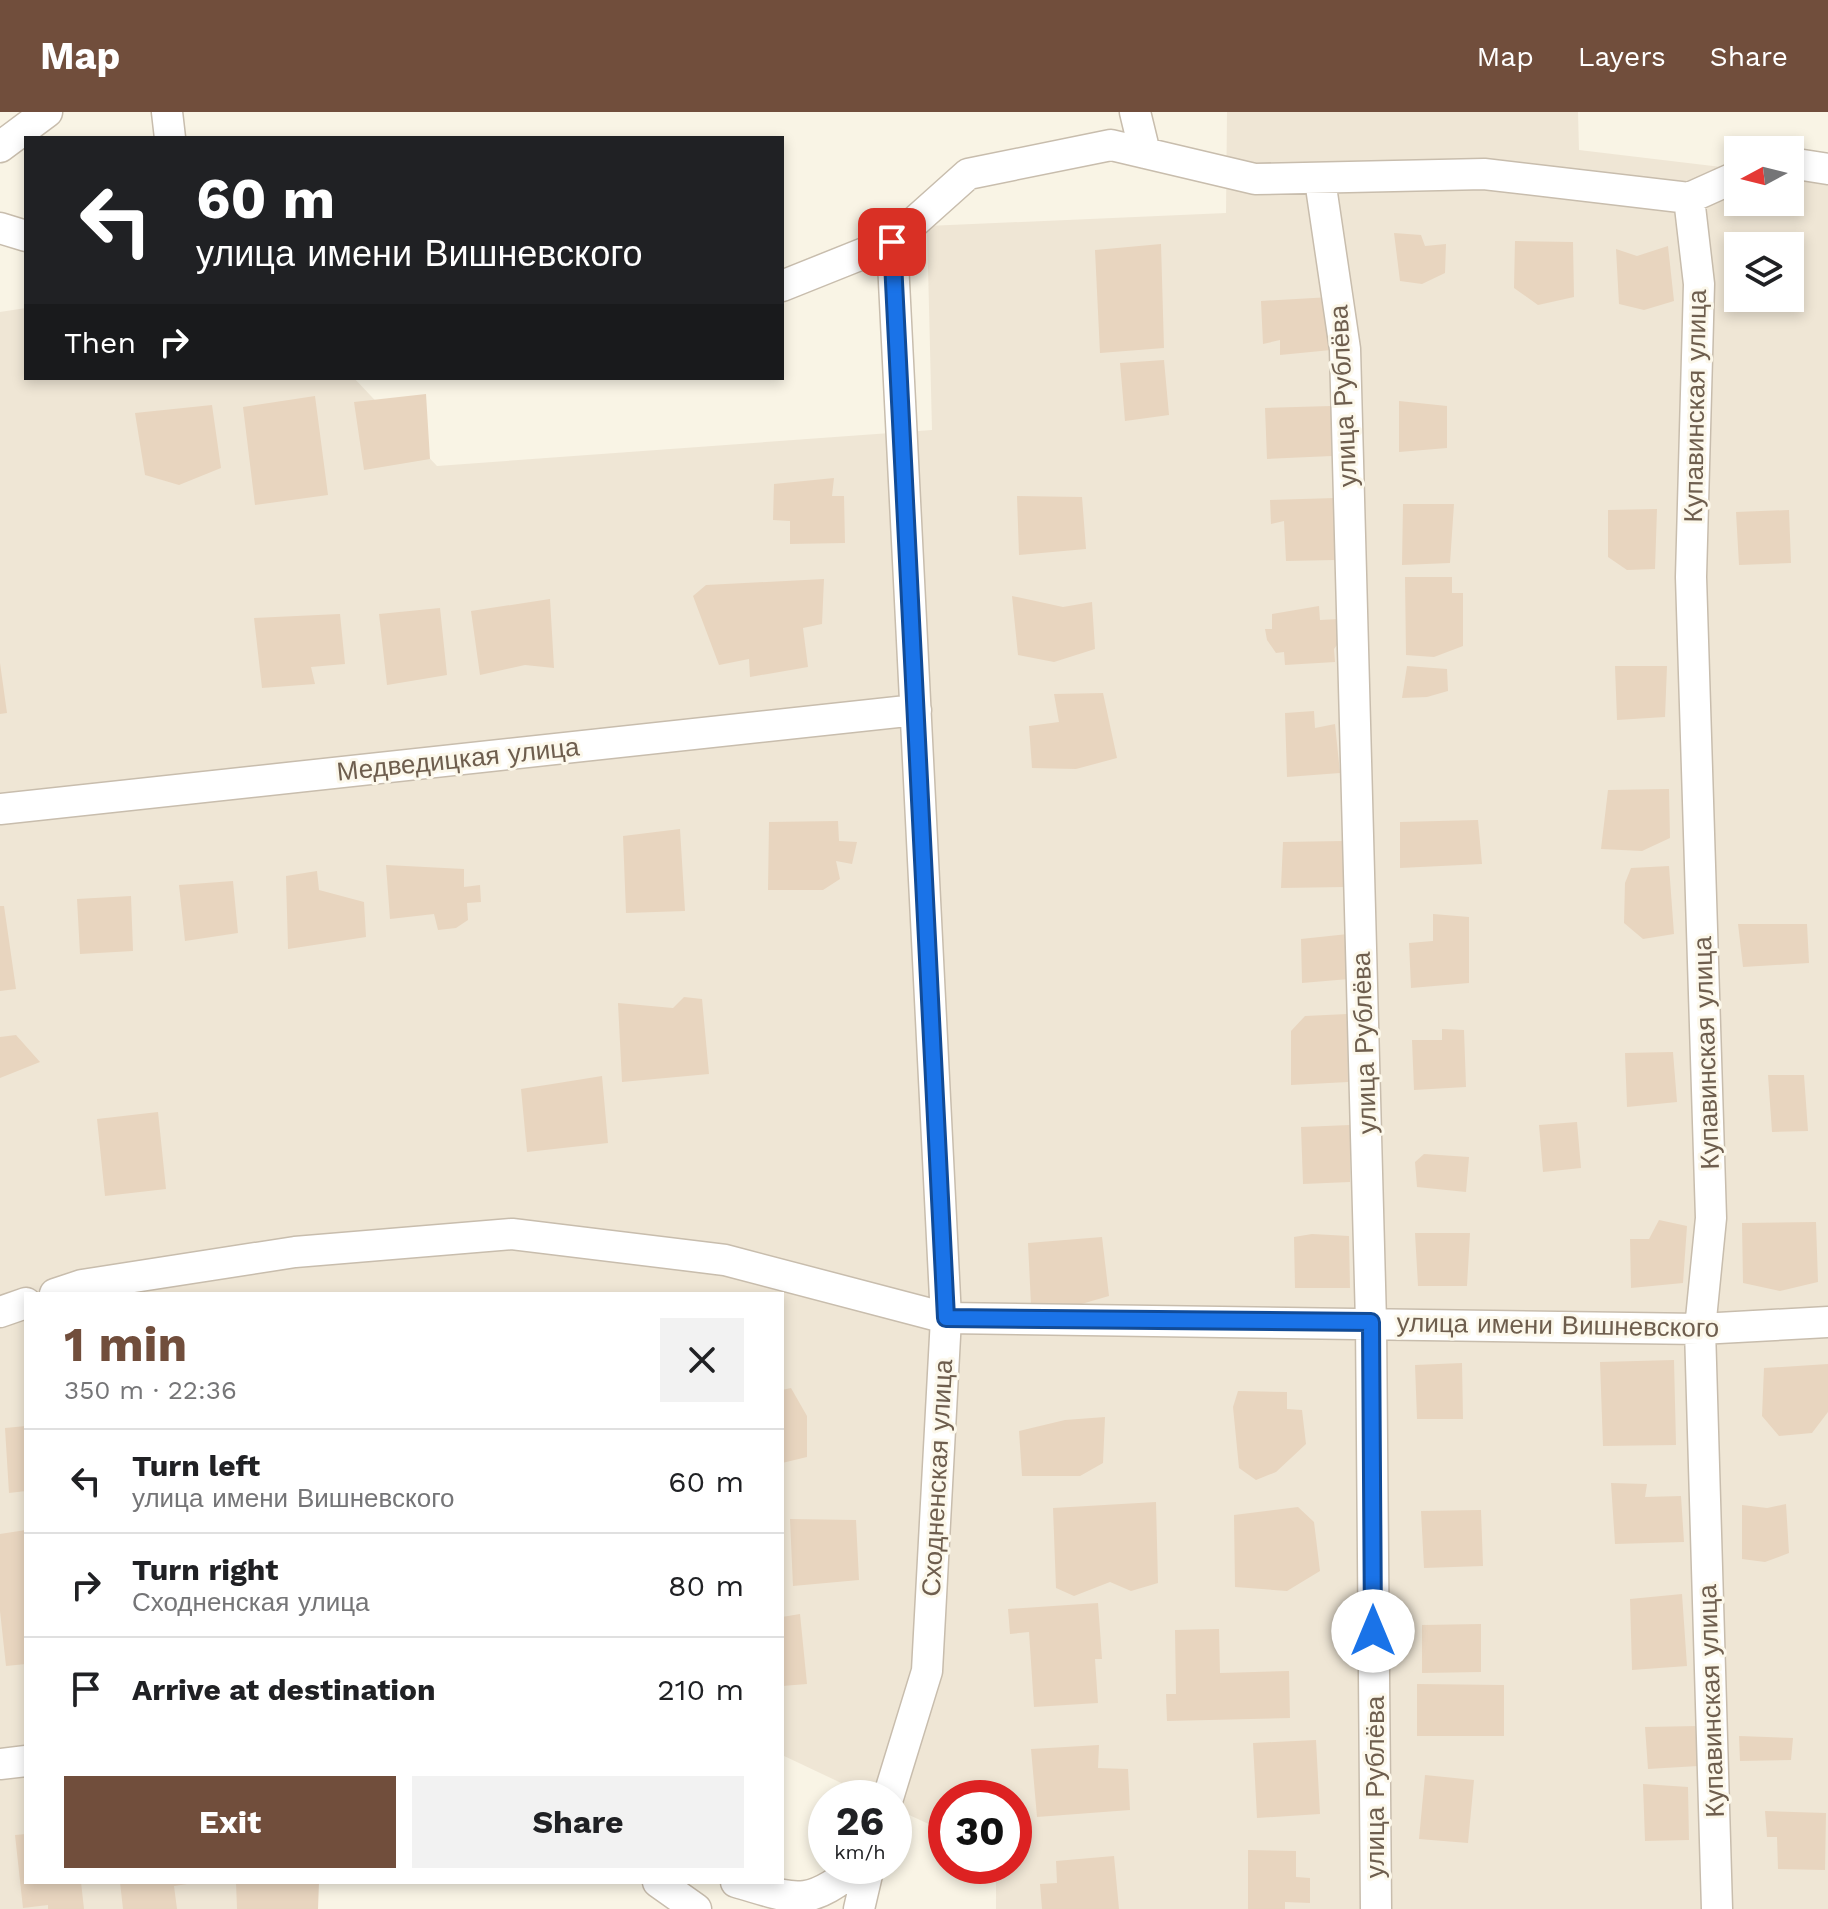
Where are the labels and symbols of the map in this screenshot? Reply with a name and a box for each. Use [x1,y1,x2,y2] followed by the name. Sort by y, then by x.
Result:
[1724,136,1804,216] north arrow
[858,208,926,276] pin
[1678,289,1712,523] street label: Купавинская улица
[1323,304,1363,488] street label: улица Рублёва
[335,731,581,787] street label: Медведицкая улица
[1687,935,1725,1170] street label: Купавинская улица
[1346,951,1382,1135] street label: улица Рублёва
[1397,1307,1719,1343] street label: улица имени Вишневского
[916,1358,958,1597] street label: Сходненская улица
[1692,1583,1730,1818] street label: Купавинская улица
[1331,1589,1415,1673] position arrow
[1360,1695,1390,1878] street label: улица Рублёва
[928,1780,1032,1884] speed limit sign: 30

